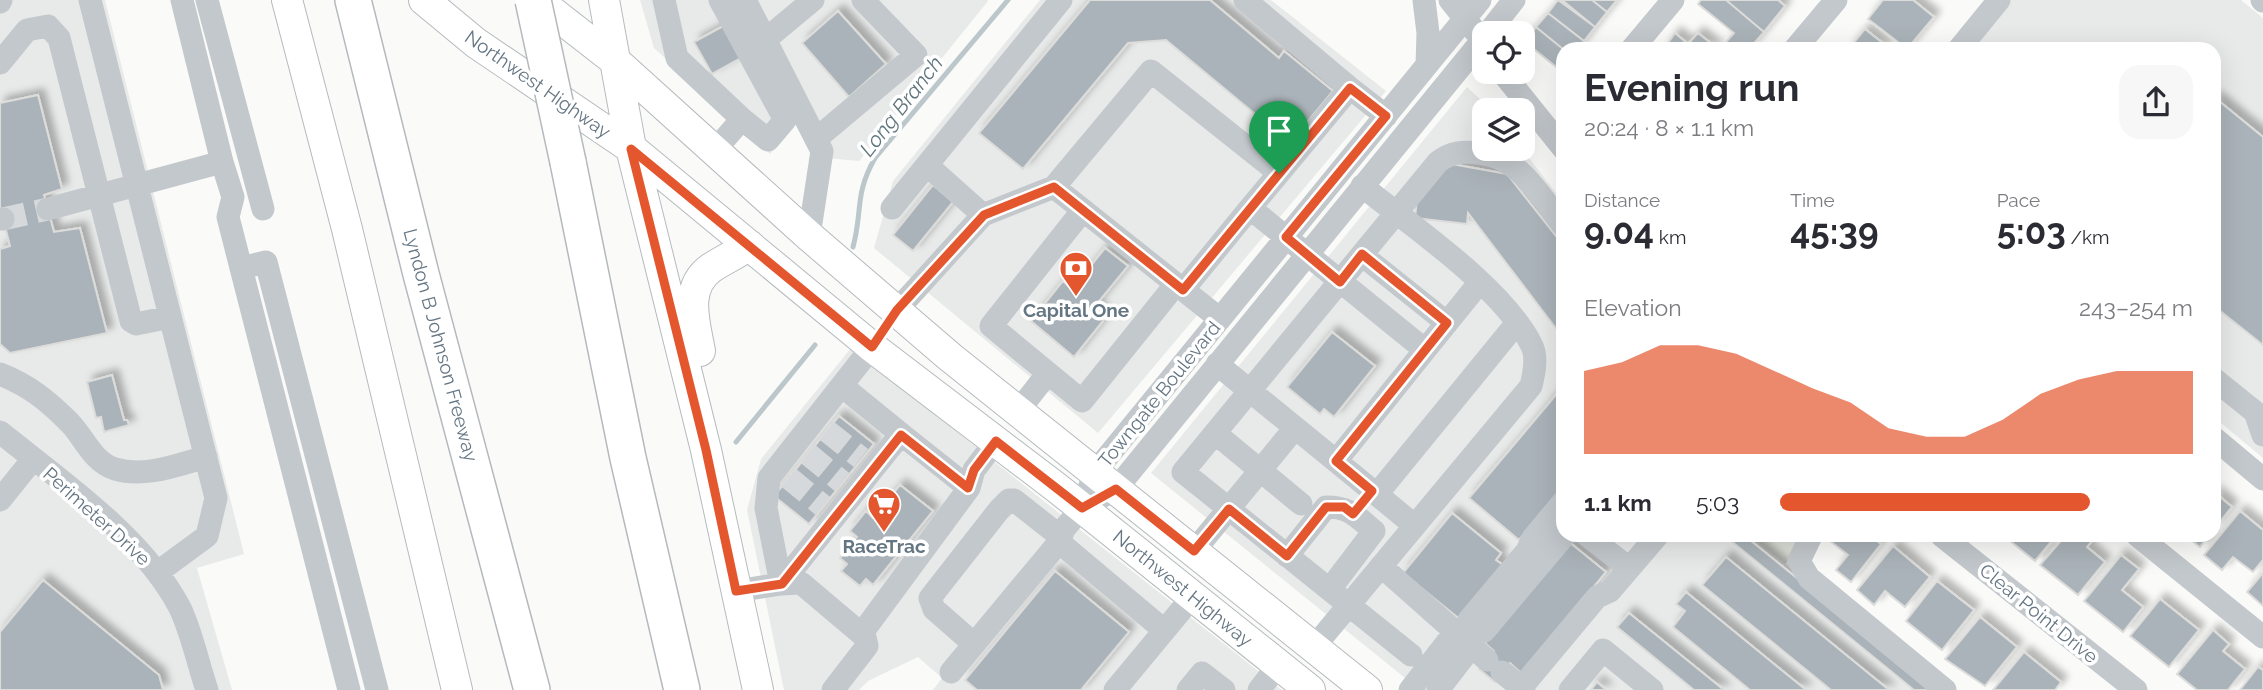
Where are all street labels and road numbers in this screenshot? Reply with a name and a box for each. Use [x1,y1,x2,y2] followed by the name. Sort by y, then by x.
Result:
[461,25,615,143] street label: Northwest Highway
[399,226,483,464] street label: Lyndon B Johnson Freeway
[1094,317,1224,471] street label: Towngate Boulevard
[39,462,155,570] street label: Perimeter Drive
[1109,525,1257,651] street label: Northwest Highway
[1976,559,2102,667] street label: Clear Point Drive

